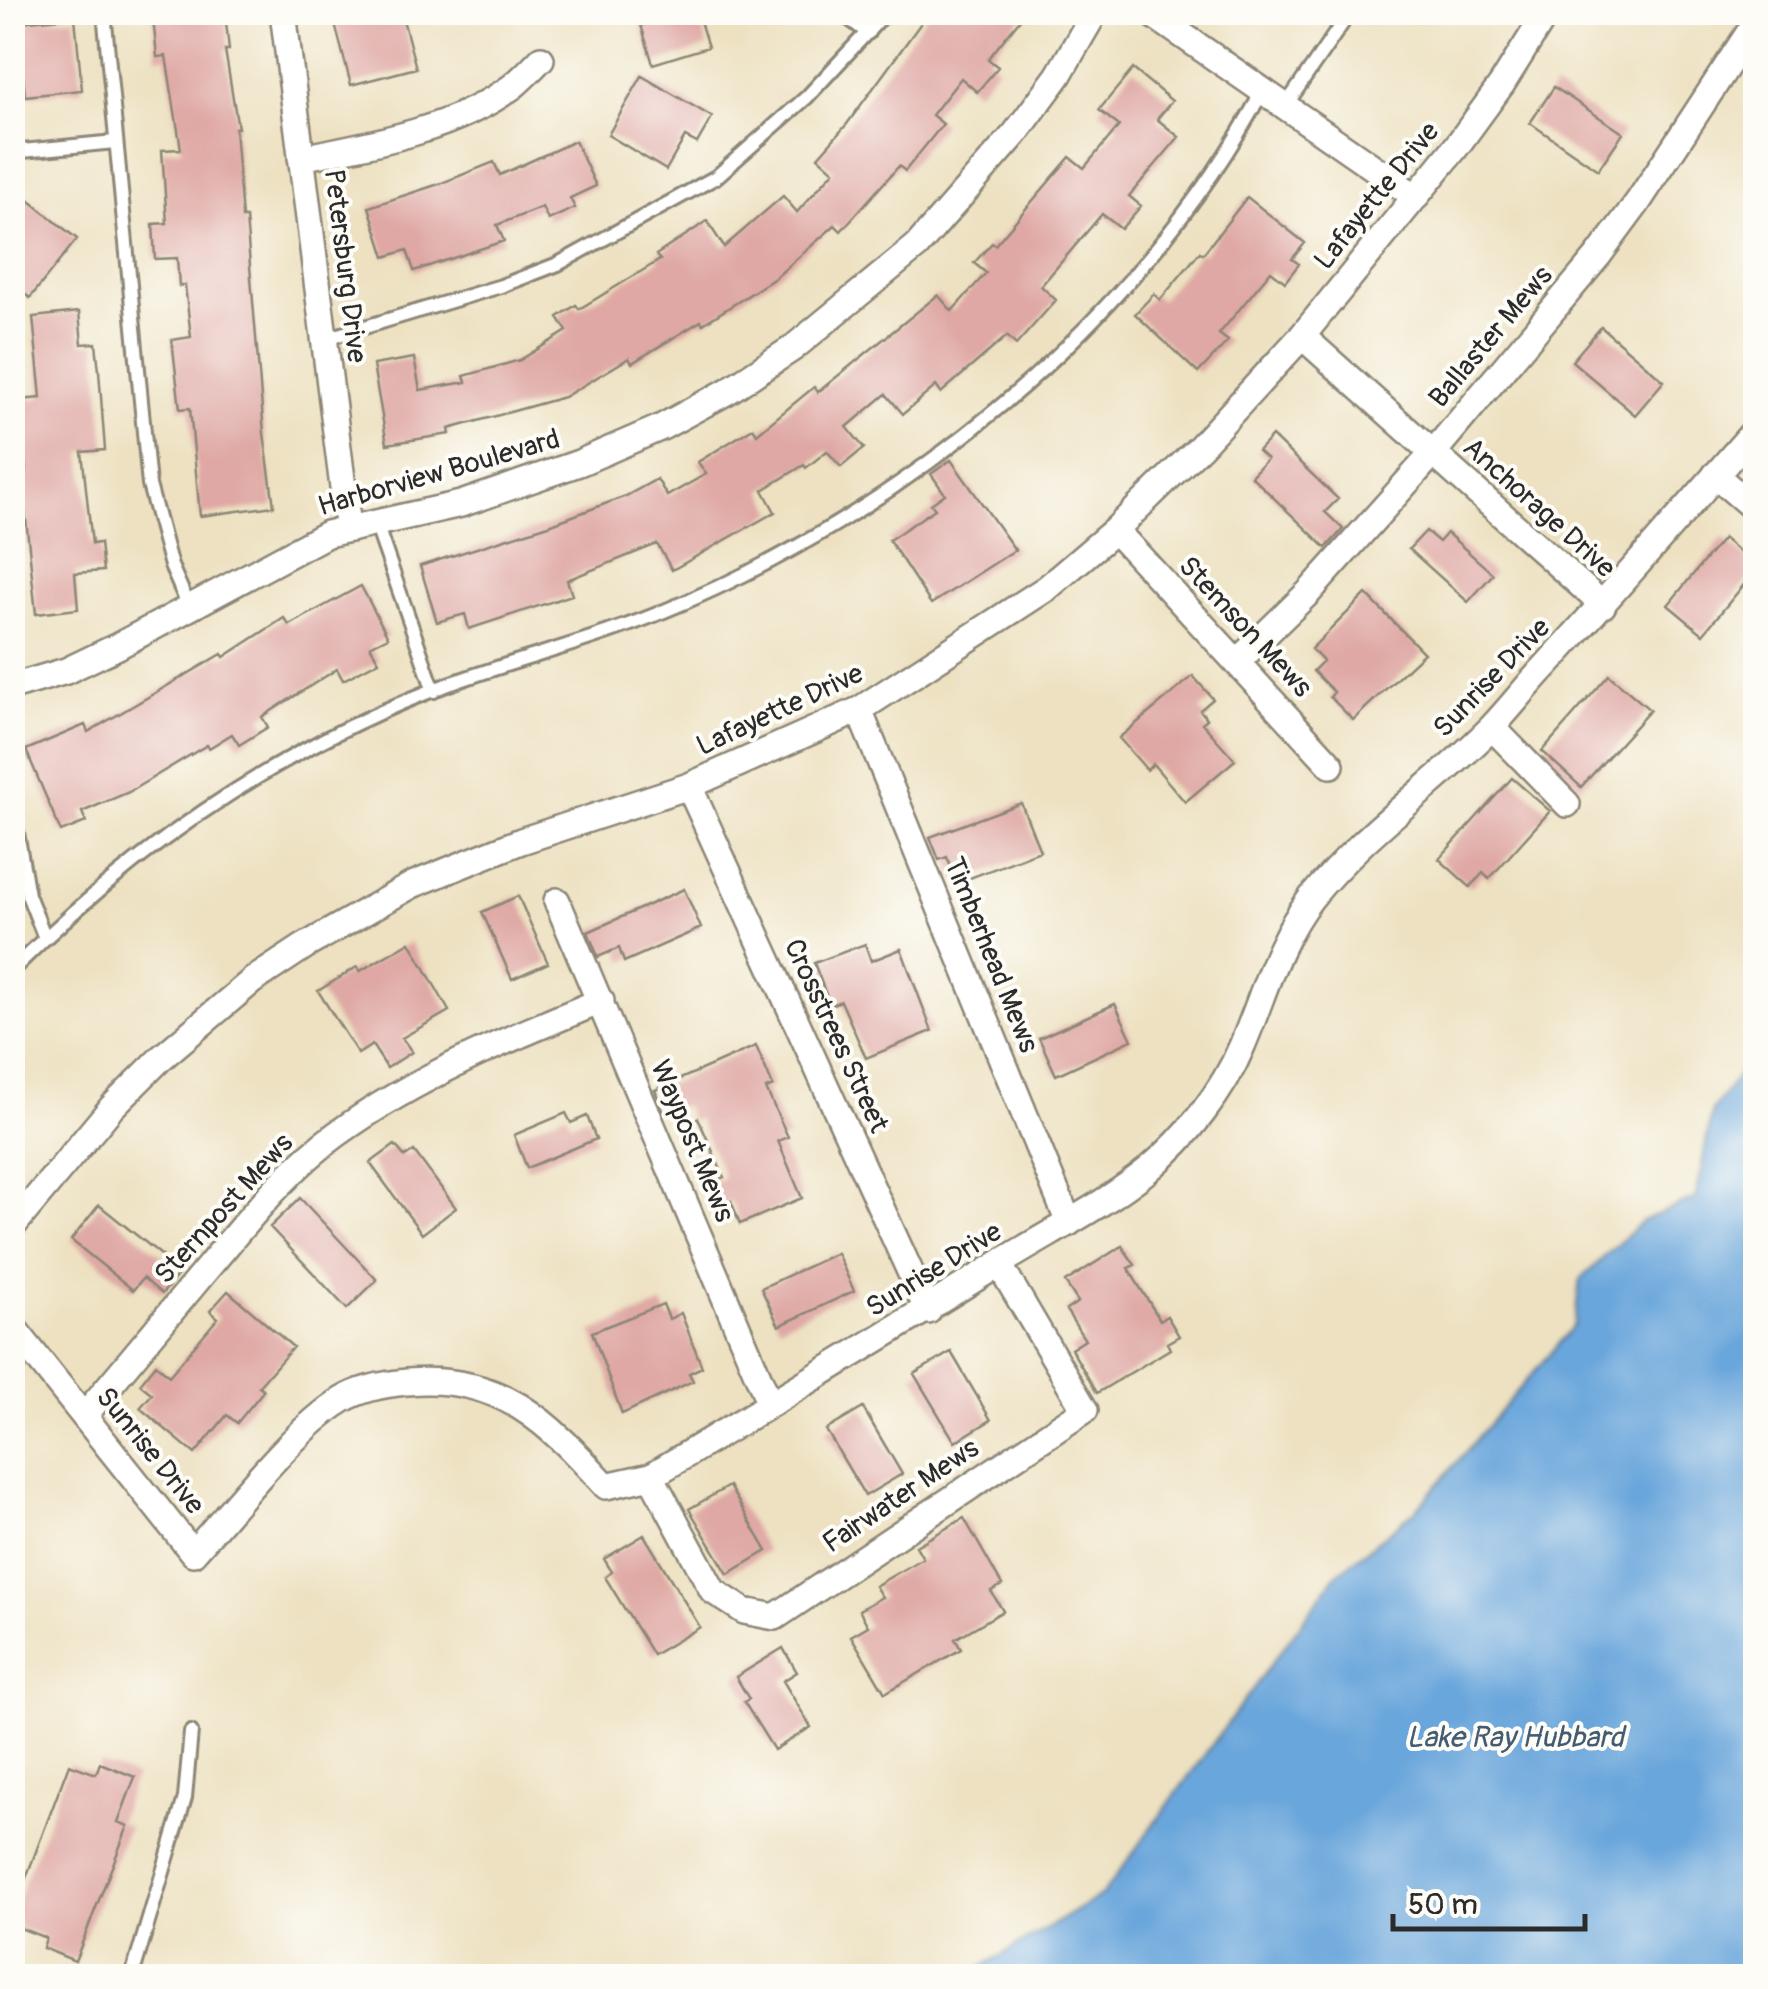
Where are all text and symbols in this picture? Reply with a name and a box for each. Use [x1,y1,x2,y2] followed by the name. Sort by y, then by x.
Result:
[1307,115,1447,277] street label: Lafayette Drive
[316,167,374,365] street label: Petersburg Drive
[1422,259,1561,415] street label: Ballaster Mews
[314,422,564,524] street label: Harborview Boulevard
[1456,430,1623,586] street label: Anchorage Drive
[1171,549,1320,705] street label: Stemson Mews
[1426,611,1558,745] street label: Sunrise Drive
[691,656,869,764] street label: Lafayette Drive
[936,852,1046,1058] street label: Timberhead Mews
[776,934,896,1139] street label: Crosstrees Street
[642,1055,742,1228] street label: Waypost Mews
[147,1126,301,1292] street label: Sternpost Mews
[860,1214,1008,1325] street label: Sunrise Drive
[88,1380,212,1522] street label: Sunrise Drive
[816,1431,986,1561] street label: Fairwater Mews
[1406,1719,1627,1756] water label: Lake Ray Hubbard
[1393,1869,1586,1931] scale bar
[1408,1886,1478,1923] text: 50 m

